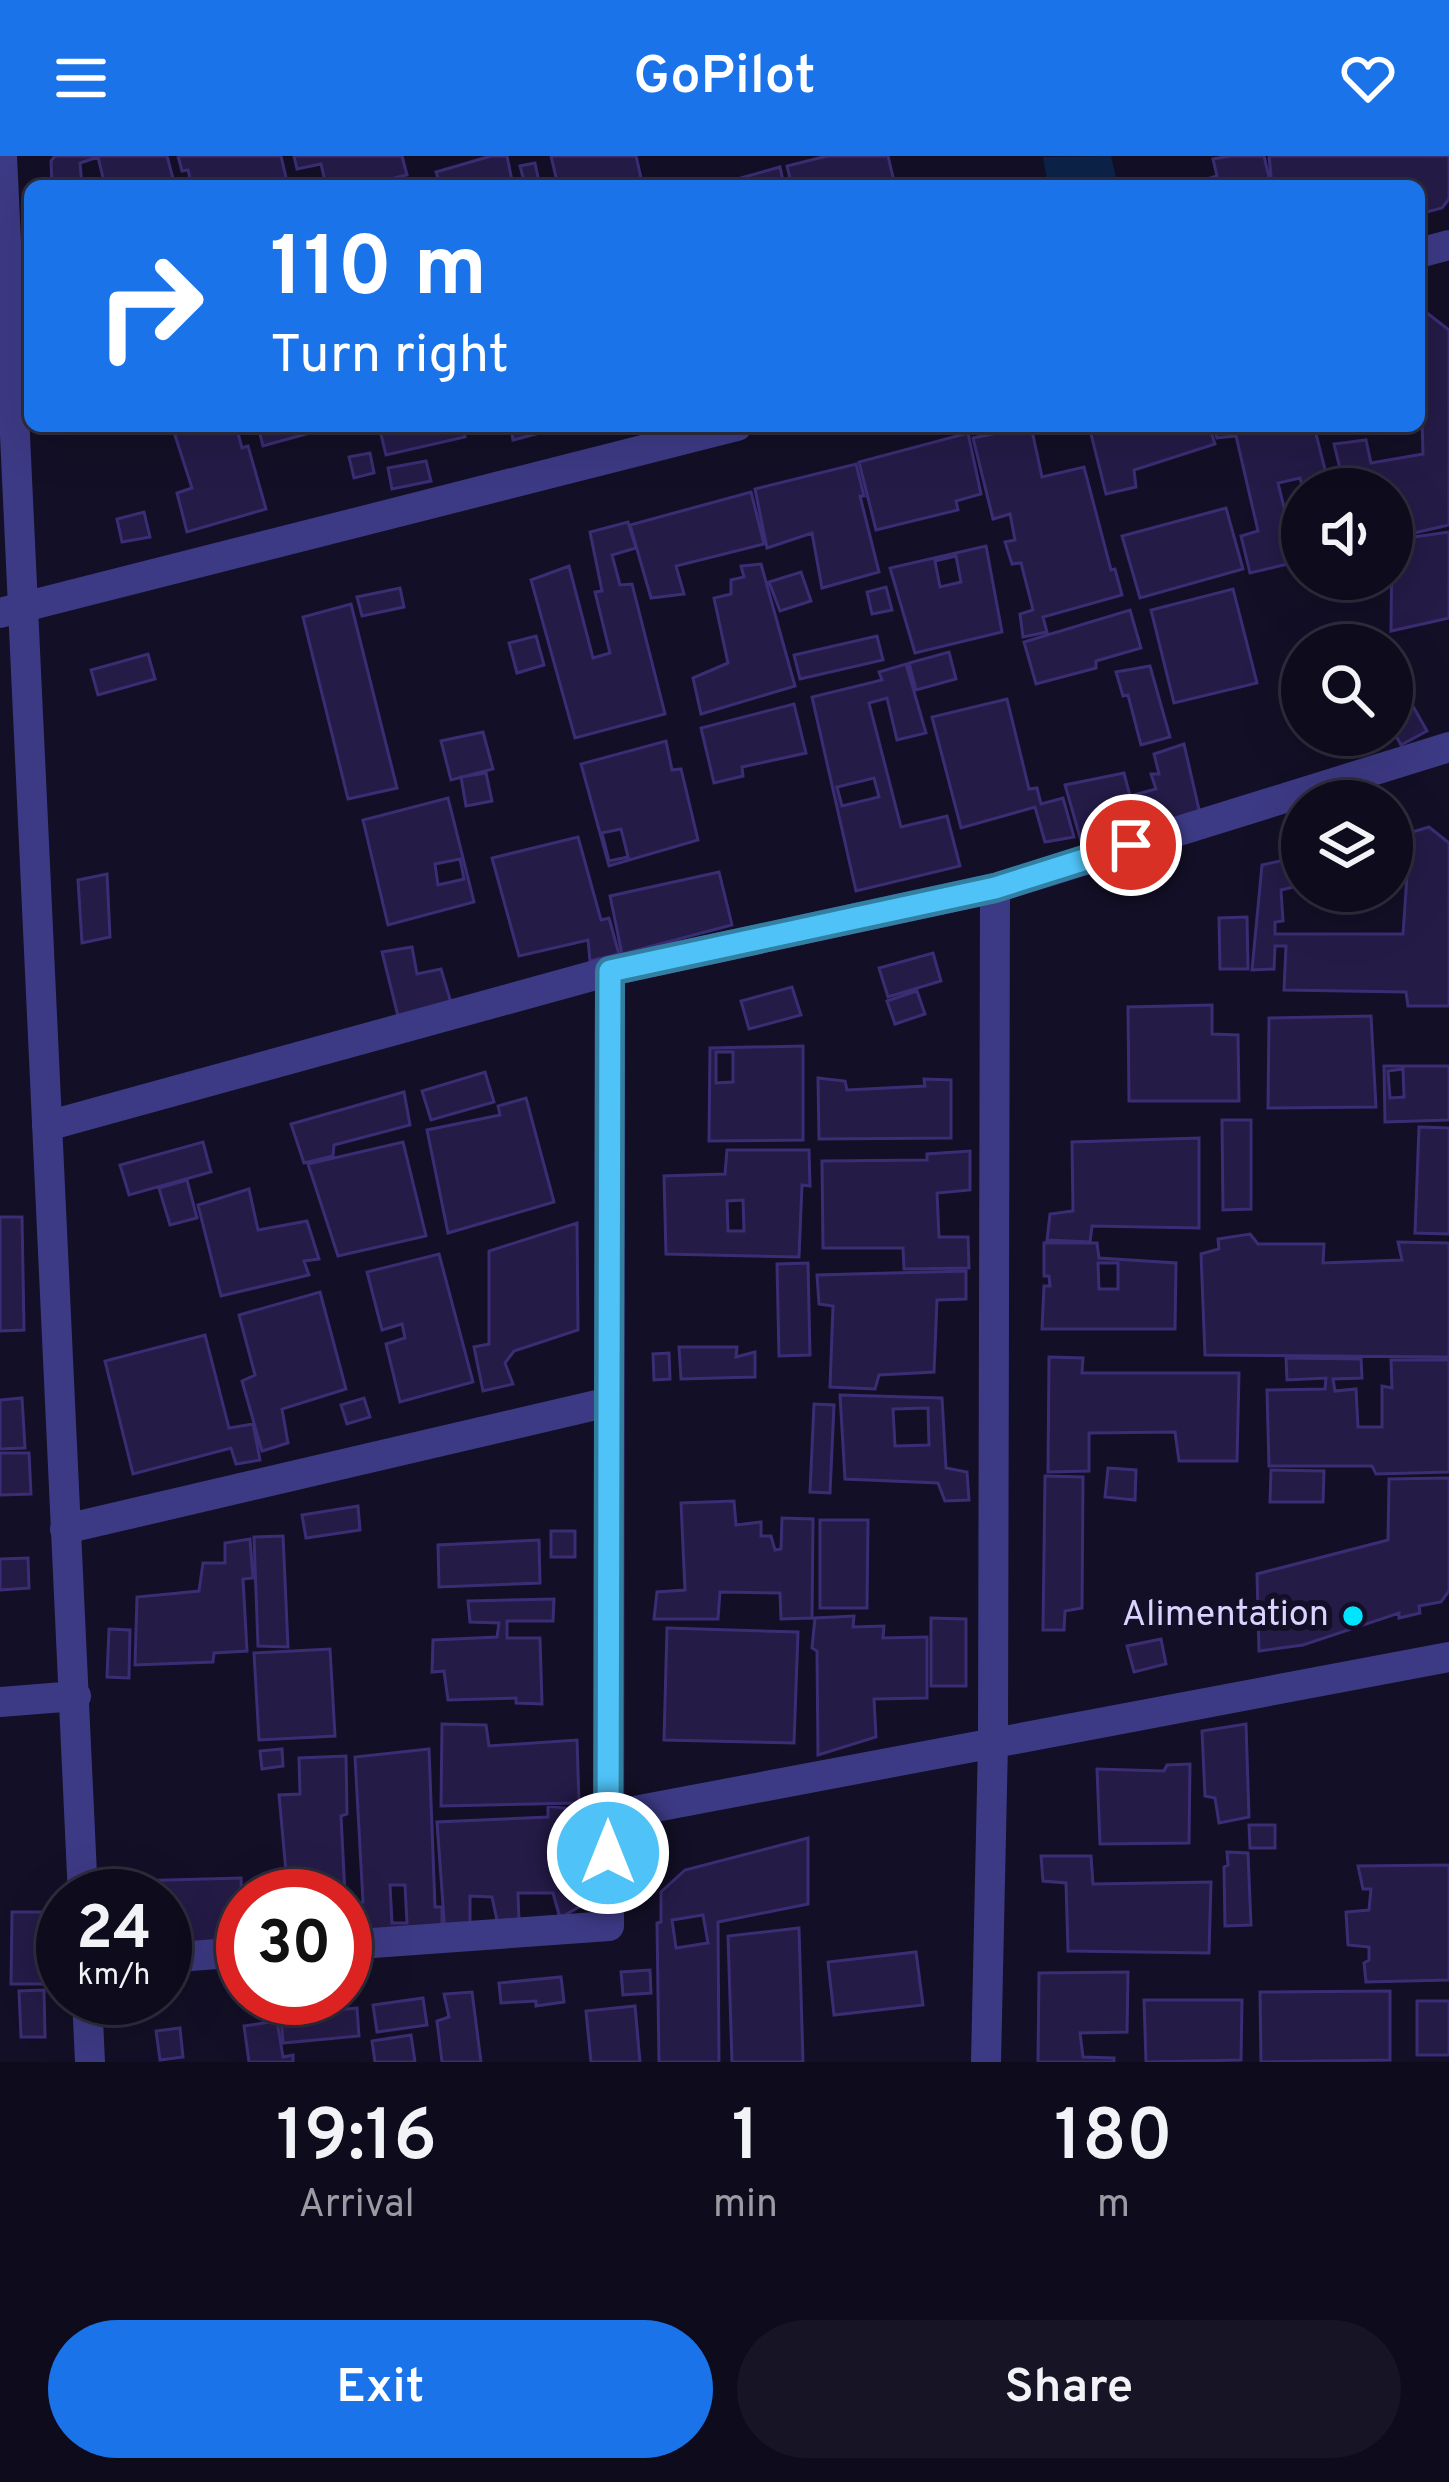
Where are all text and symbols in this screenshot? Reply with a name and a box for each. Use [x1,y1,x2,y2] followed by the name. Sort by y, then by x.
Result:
[633,44,816,113] text: GoPilot
[48,45,114,111] icon: menu
[1335,45,1401,111] icon: heart
[270,219,487,325] text: 110 m
[72,228,228,384] icon: right
[270,323,509,392] text: Turn right
[1281,468,1413,912] map controls
[1281,468,1413,600] button: sound
[1281,624,1413,756] button: search
[1281,780,1413,912] button: layers
[1080,794,1182,896] pin
[1098,812,1164,878] icon: arrive
[1122,1593,1329,1639] place label: Alimentation
[1340,1603,1366,1629] marker: Alimentation
[545,1790,671,1916] position arrow
[216,1869,372,2025] speed limit sign: 30
[76,1894,152,1970] text: 24
[78,1958,150,1995] text: km/h
[276,2094,437,2186] text: 19:16
[731,2094,760,2186] text: 1
[1054,2094,1173,2186] text: 180
[298,2182,415,2231] text: Arrival
[713,2182,778,2231] text: min
[1097,2182,1130,2231] text: m
[48,2320,713,2458] button: Exit
[737,2320,1401,2458] button: Share

